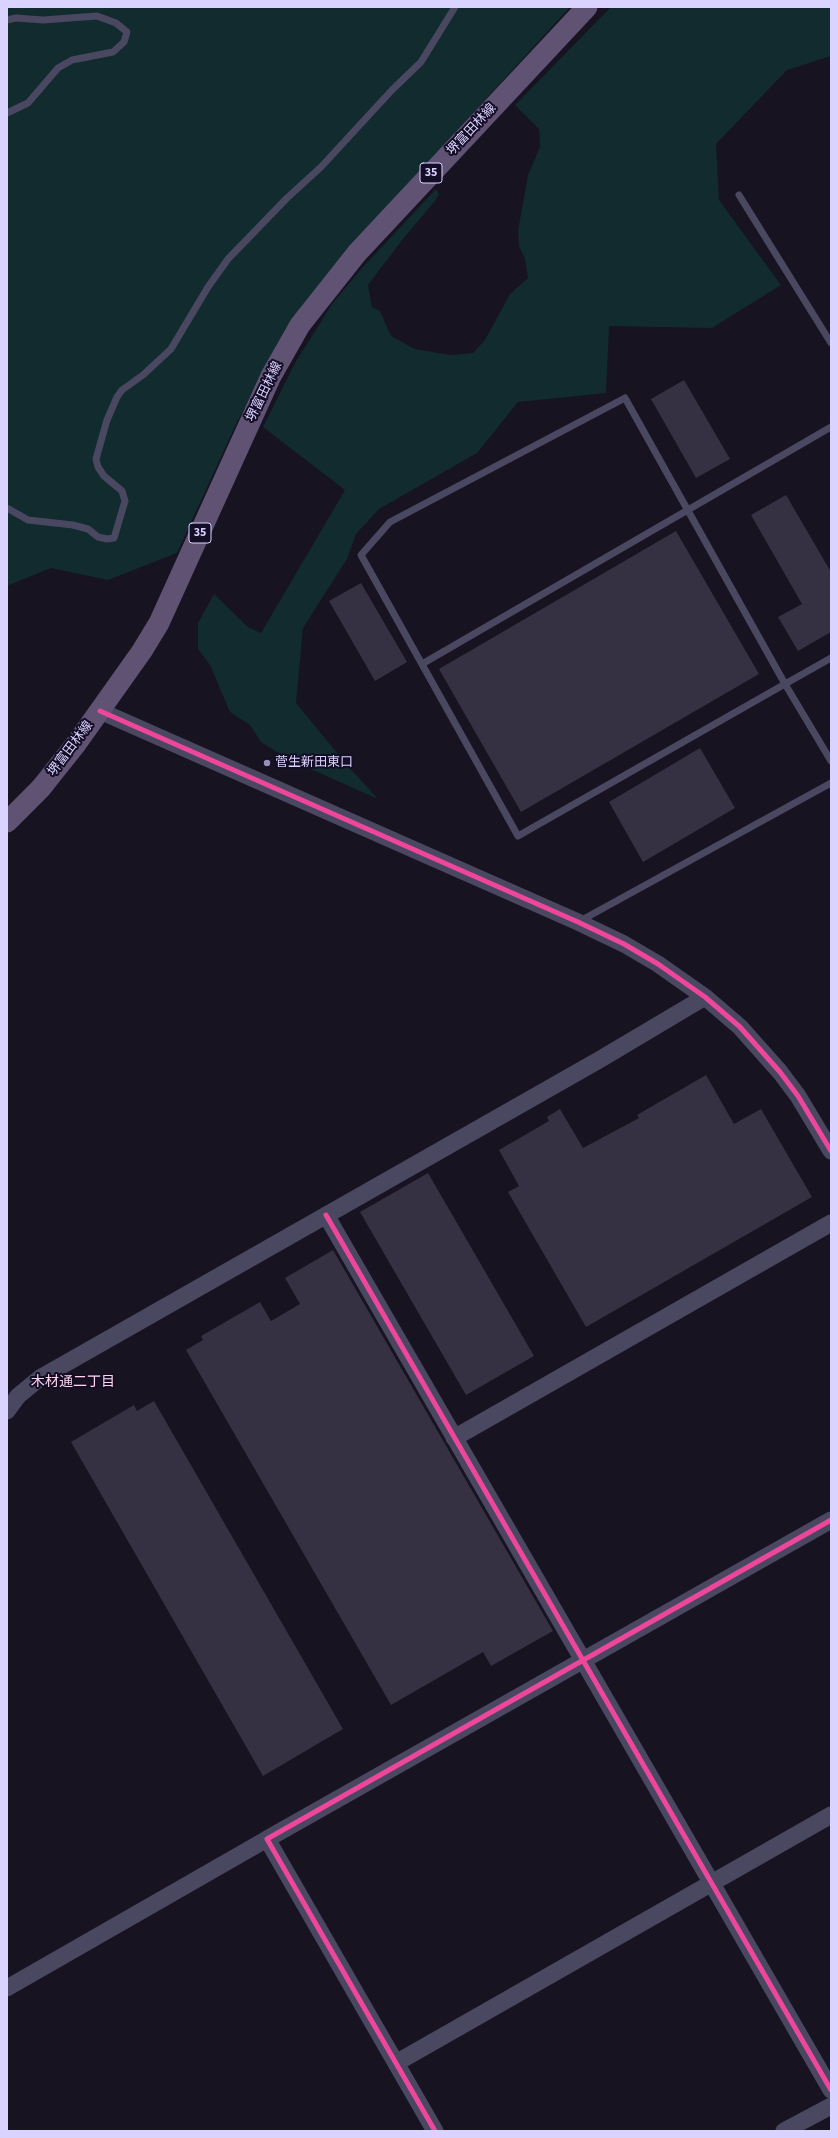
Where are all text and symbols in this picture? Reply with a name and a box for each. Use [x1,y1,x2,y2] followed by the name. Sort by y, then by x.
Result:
[444,101,500,159] street label: 堺富田林線
[420,163,442,183] road number: 35
[244,359,286,425] street label: 堺富田林線
[189,523,211,543] road number: 35
[45,718,97,780] street label: 堺富田林線
[275,755,353,771] place label: 菅生新田東口
[262,758,272,768] marker: 菅生新田東口
[31,1375,115,1391] district label: 木材通二丁目

